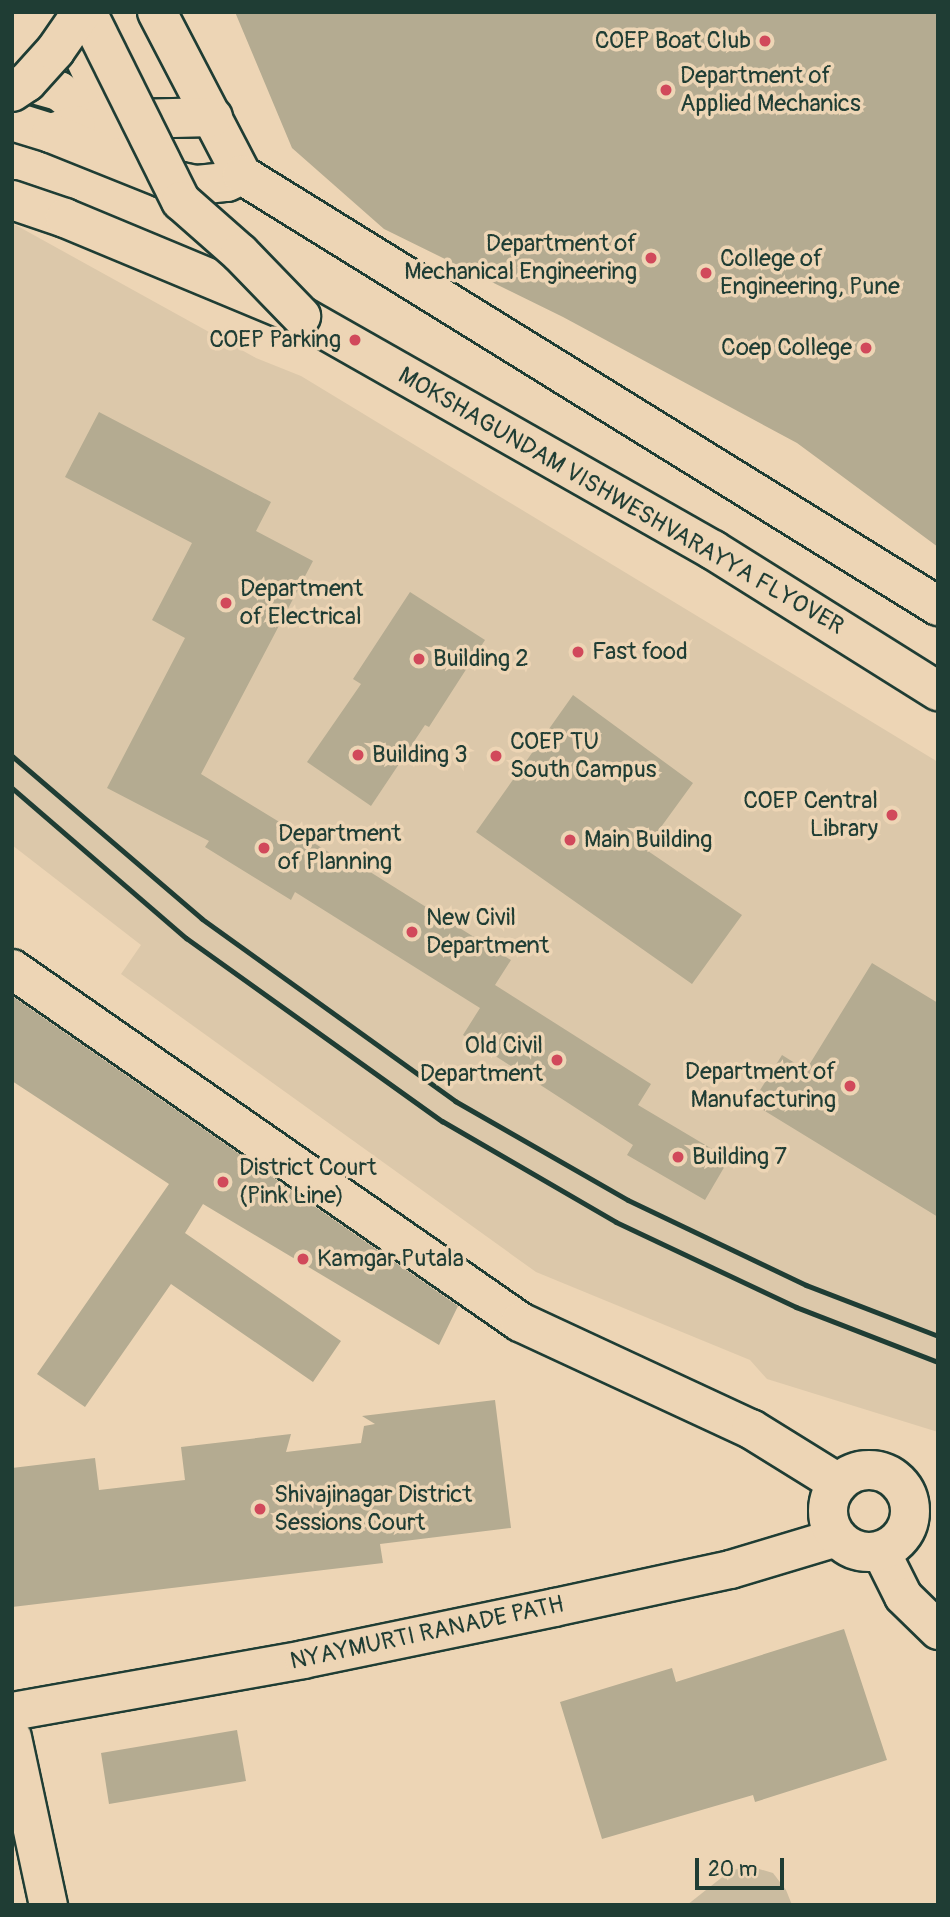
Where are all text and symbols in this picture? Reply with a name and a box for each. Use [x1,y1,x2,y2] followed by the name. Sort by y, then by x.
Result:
[595,27,751,55] place label: COEP Boat Club
[757,33,773,49] marker: COEP Boat Club
[680,62,861,118] place label: Department of Applied Mechanics
[658,82,674,98] marker: Department of Applied Mechanics
[404,230,637,286] place label: Department of Mechanical Engineering
[720,245,900,301] place label: College of Engineering, Pune
[643,250,659,266] marker: Department of Mechanical Engineering
[698,265,714,281] marker: College of Engineering, Pune
[209,326,341,354] place label: COEP Parking
[347,332,363,348] marker: COEP Parking
[721,334,852,362] place label: Coep College
[858,340,874,356] marker: Coep College
[393,361,849,641] street label: MOKSHAGUNDAM VISHWESHVARAYYA FLYOVER
[240,575,363,631] place label: Department of Electrical
[218,595,234,611] marker: Department of Electrical
[592,638,688,666] place label: Fast food
[570,644,586,660] marker: Fast food
[433,645,529,673] place label: Building 2
[411,651,427,667] marker: Building 2
[510,728,656,784] place label: COEP TU South Campus
[372,741,468,769] place label: Building 3
[350,747,366,763] marker: Building 3
[488,748,504,764] marker: COEP TU South Campus
[743,787,878,843] place label: COEP Central Library
[884,807,900,823] marker: COEP Central Library
[278,820,401,876] place label: Department of Planning
[584,826,712,854] place label: Main Building
[562,832,578,848] marker: Main Building
[256,840,272,856] marker: Department of Planning
[426,904,549,960] place label: New Civil Department
[404,924,420,940] marker: New Civil Department
[420,1032,543,1088] place label: Old Civil Department
[549,1052,565,1068] marker: Old Civil Department
[685,1058,836,1114] place label: Department of Manufacturing
[842,1078,858,1094] marker: Department of Manufacturing
[692,1143,787,1171] place label: Building 7
[670,1149,686,1165] marker: Building 7
[239,1154,377,1210] place label: District Court (Pink Line)
[213,1172,233,1192] marker: District Court (Pink Line)
[317,1245,464,1273] place label: Kamgar Putala
[295,1251,311,1267] marker: Kamgar Putala
[274,1481,472,1537] place label: Shivajinagar District Sessions Court
[252,1501,268,1517] marker: Shivajinagar District Sessions Court
[288,1590,566,1676] street label: NYAYMURTI RANADE PATH
[698,1843,787,1887] scale bar
[708,1856,757,1883] text: 20 m

